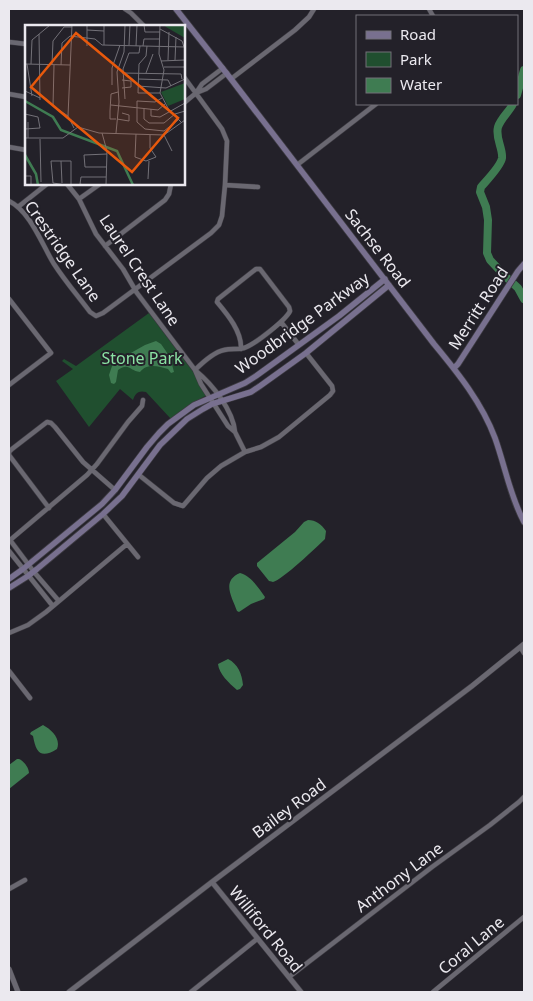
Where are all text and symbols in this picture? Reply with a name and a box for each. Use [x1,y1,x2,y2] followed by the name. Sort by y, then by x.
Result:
[356,15,518,105] legend
[400,24,436,44] text: Road
[25,25,185,185] inset map
[400,49,432,69] text: Park
[400,74,442,94] text: Water
[20,196,106,306] street label: Crestridge Lane
[340,204,416,292] street label: Sachse Road
[94,210,186,330] street label: Laurel Crest Lane
[443,262,513,354] street label: Merritt Road
[231,266,374,379] street label: Woodbridge Parkway
[101,347,183,369] park label: Stone Park
[248,773,330,843] street label: Bailey Road
[351,837,447,917] street label: Anthony Lane
[224,881,308,977] street label: Williford Road
[433,911,509,979] street label: Coral Lane

